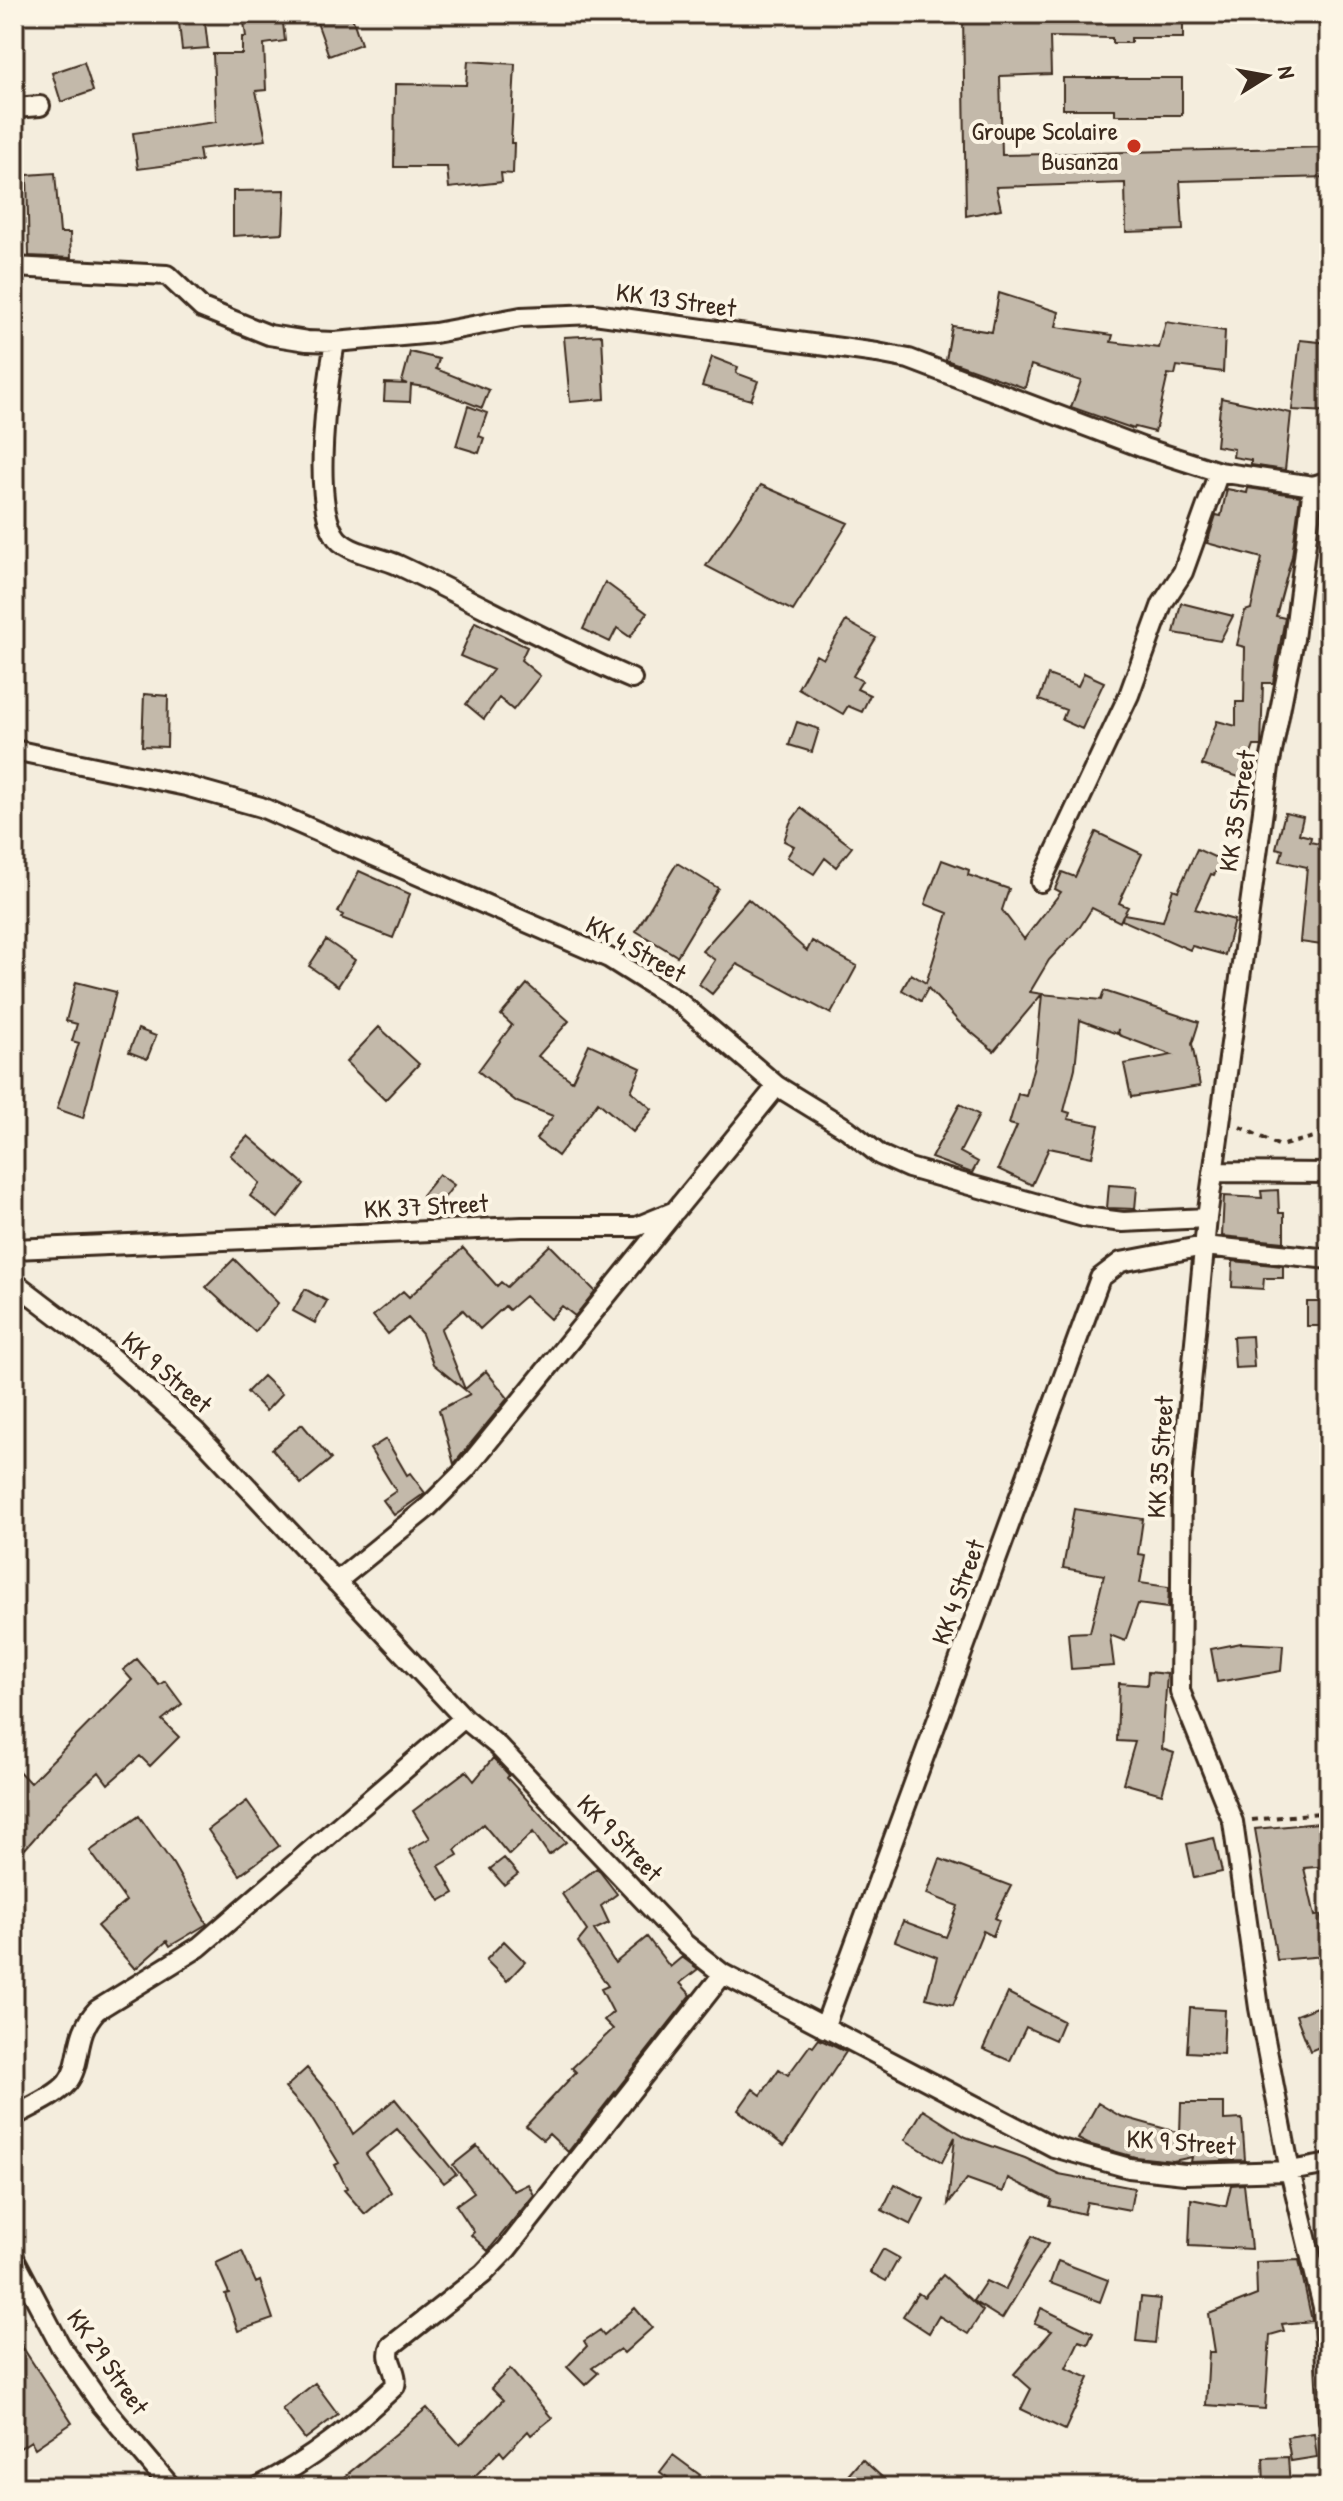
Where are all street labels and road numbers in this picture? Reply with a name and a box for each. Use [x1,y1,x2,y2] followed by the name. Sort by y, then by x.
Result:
[614,274,739,325] street label: KK 13 Street
[1210,747,1264,874] street label: KK 35 Street
[580,907,694,991] street label: KK 4 Street
[363,1185,490,1226] street label: KK 37 Street
[115,1323,221,1421] street label: KK 9 Street
[1138,1394,1181,1519] street label: KK 35 Street
[922,1533,993,1649] street label: KK 4 Street
[570,1786,672,1890] street label: KK 9 Street
[1125,2120,1238,2163] street label: KK 9 Street
[59,2302,158,2422] street label: KK 29 Street

